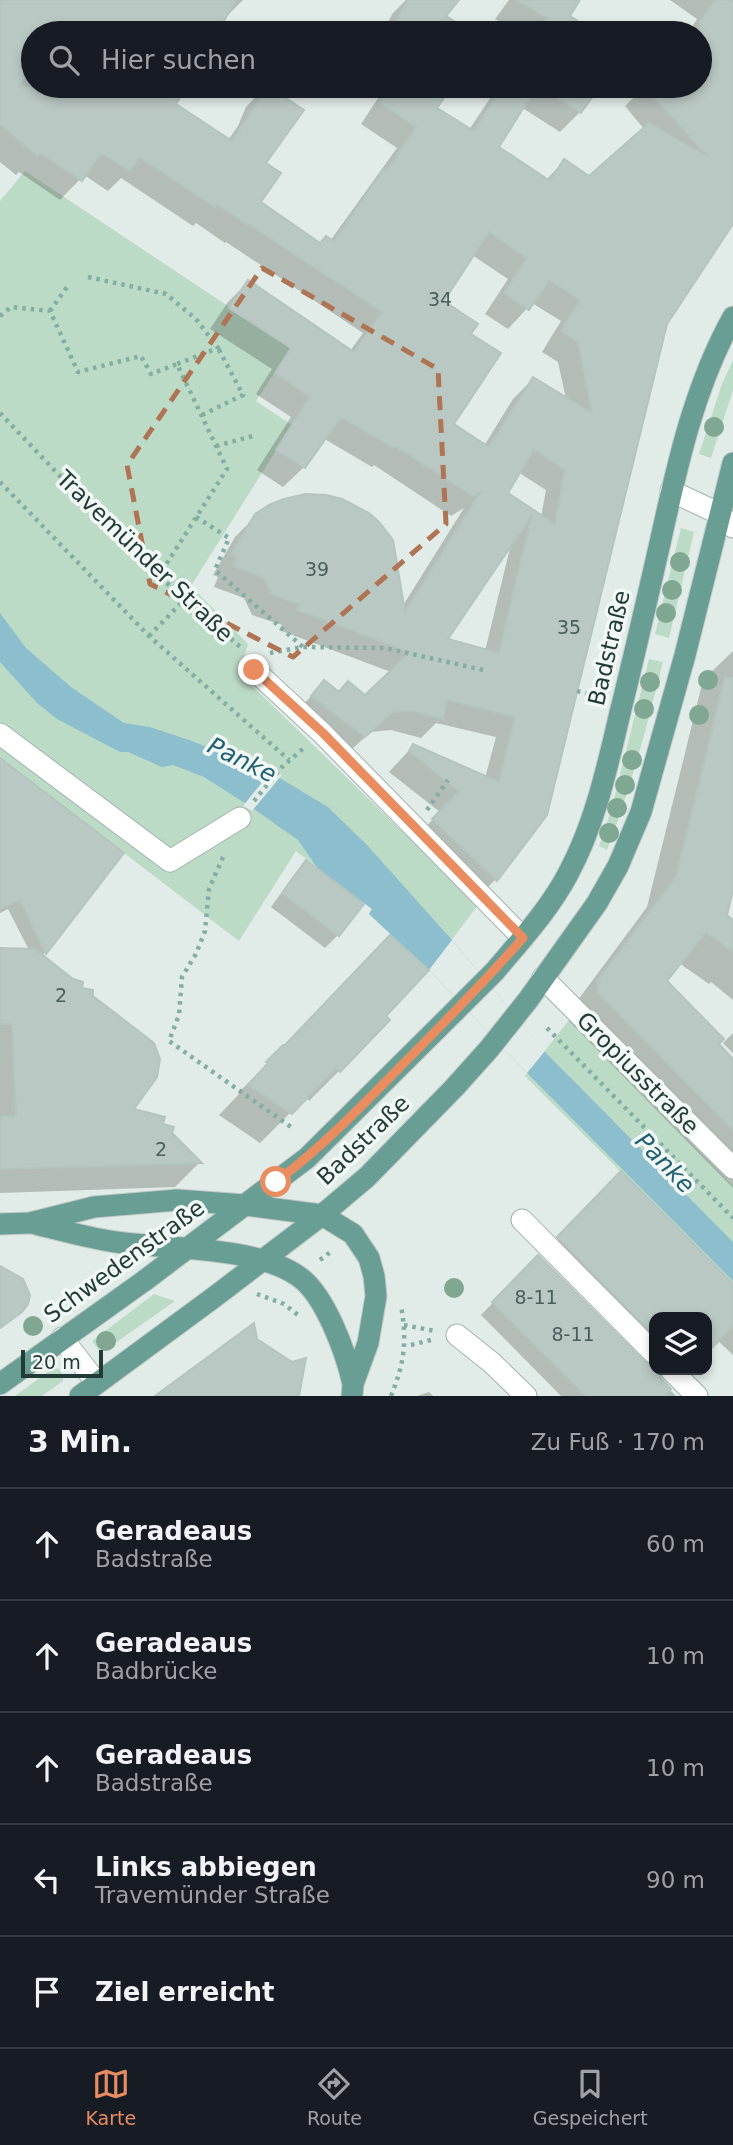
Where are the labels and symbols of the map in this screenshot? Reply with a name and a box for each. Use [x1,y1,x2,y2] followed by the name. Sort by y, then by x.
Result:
[428,288,452,310] house number: 34
[51,464,239,647] street label: Travemünder Straße
[305,558,329,580] house number: 39
[583,588,635,708] street label: Badstraße
[557,616,581,638] house number: 35
[238,654,269,685] route end
[203,731,281,789] water label: Panke
[55,984,67,1006] house number: 2
[572,1007,704,1139] street label: Gropiusstraße
[312,1090,414,1190] street label: Badstraße
[630,1127,700,1199] water label: Panke
[155,1138,167,1160] house number: 2
[260,1166,291,1197] route start
[39,1194,209,1328] street label: Schwedenstraße
[514,1286,558,1308] house number: 8-11
[551,1323,595,1345] house number: 8-11
[21,1347,103,1379] scale bar

